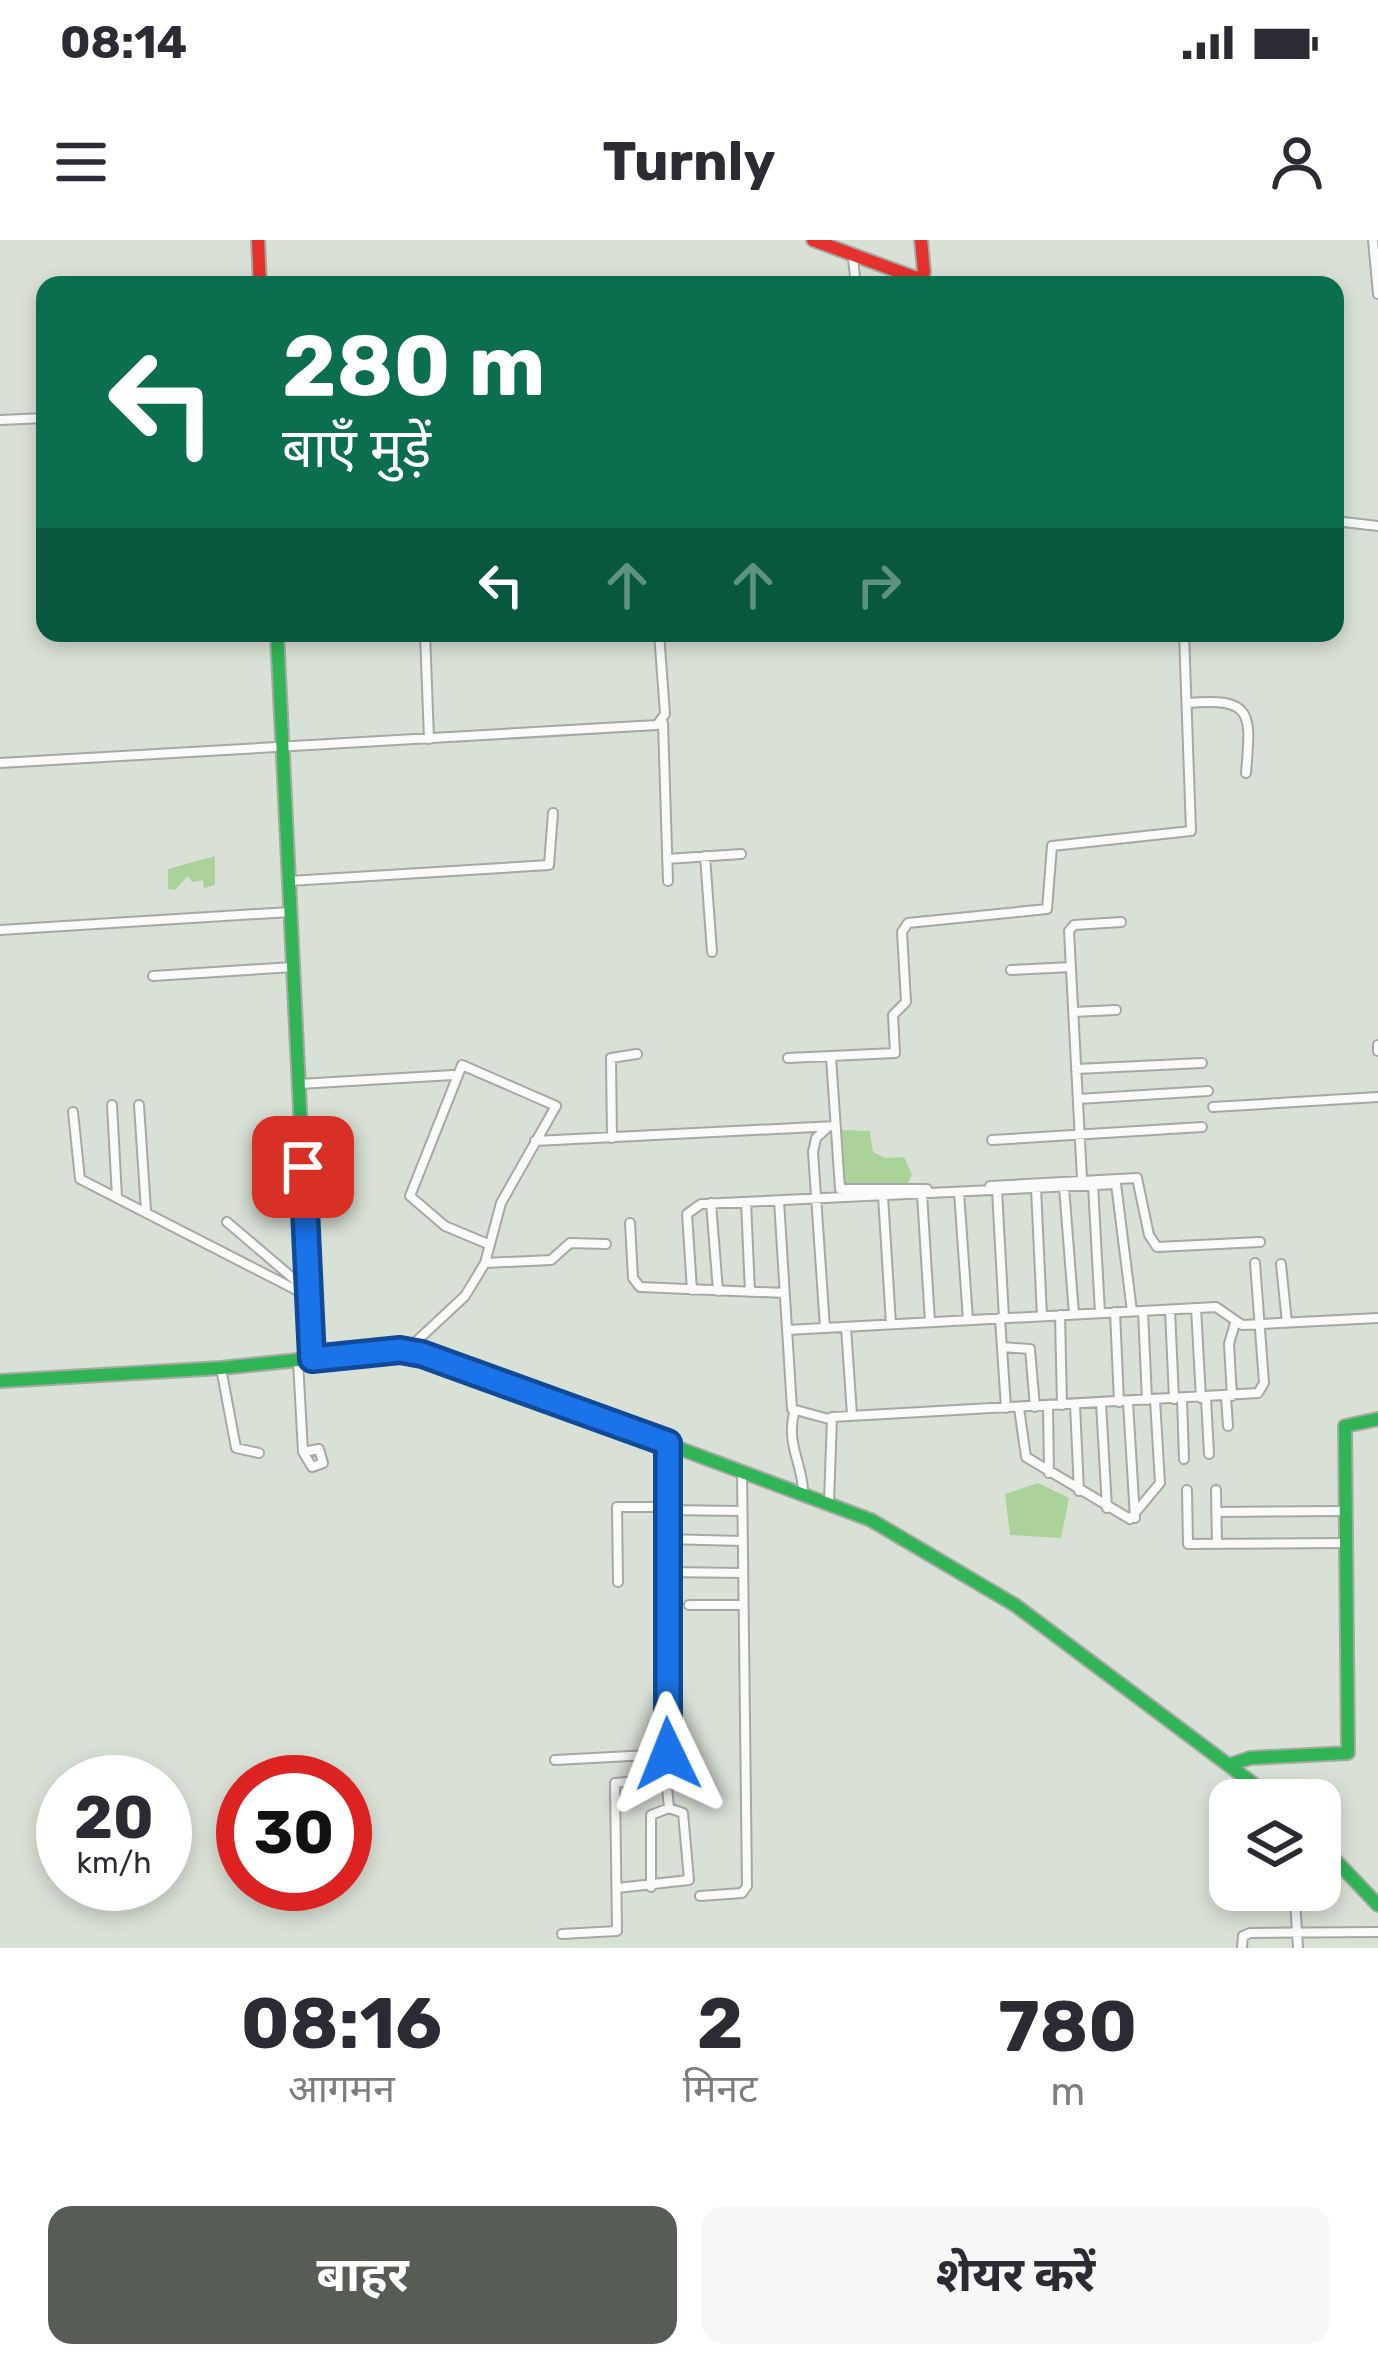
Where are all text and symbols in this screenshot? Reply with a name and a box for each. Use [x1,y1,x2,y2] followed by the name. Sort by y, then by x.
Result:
[60,16,187,69] text: 08:14
[48,129,114,195] icon: menu
[1264,129,1330,195] icon: person
[603,130,775,194] text: Turnly
[282,316,545,416] text: 280 m
[84,324,240,480] icon: left
[282,417,431,481] text: बाएँ मुड़ें
[468,552,534,618] icon: left
[594,552,660,618] icon: ahead
[720,552,786,618] icon: ahead
[846,552,912,618] icon: right
[252,1116,354,1218] pin
[270,1134,336,1200] icon: arrive
[605,1691,731,1817] position arrow
[216,1755,372,1911] speed limit sign: 30
[1209,1779,1341,1911] map controls
[1209,1779,1341,1911] button: layers
[74,1782,154,1853] text: 20
[77,1845,151,1881] text: km/h
[241,1981,442,2066] text: 08:16
[697,1981,744,2066] text: 2
[998,1984,1137,2069] text: 780
[288,2066,395,2112] text: आगमन
[683,2066,758,2112] text: मिनट
[1050,2069,1085,2115] text: m
[48,2206,677,2344] button: बाहर
[701,2206,1330,2344] button: शेयर करें

